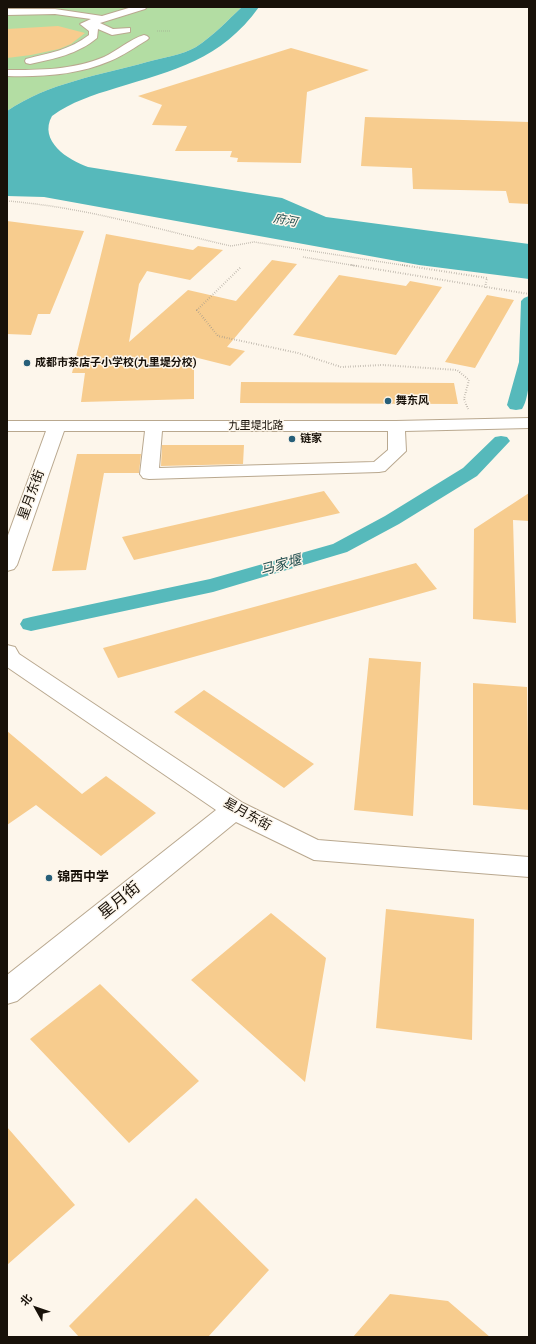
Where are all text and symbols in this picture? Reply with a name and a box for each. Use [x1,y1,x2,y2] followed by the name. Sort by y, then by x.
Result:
[272,212,298,230] water label: 府河
[35,356,197,370] place label: 成都市茶店子小学校(九里堤分校)
[22,358,32,368] marker: 成都市茶店子小学校(九里堤分校)
[396,394,429,408] place label: 舞东风
[383,396,393,406] marker: 舞东风
[229,419,283,433] street label: 九里堤北路
[300,432,322,446] place label: 链家
[287,434,297,444] marker: 链家
[16,468,48,522] street label: 星月东街
[258,552,304,580] water label: 马家堰
[220,796,274,834] street label: 星月东街
[57,870,109,886] place label: 锦西中学
[44,873,54,883] marker: 锦西中学
[95,878,145,924] street label: 星月街
[16,1288,56,1328] north arrow
[18,1292,35,1308] text: 北

